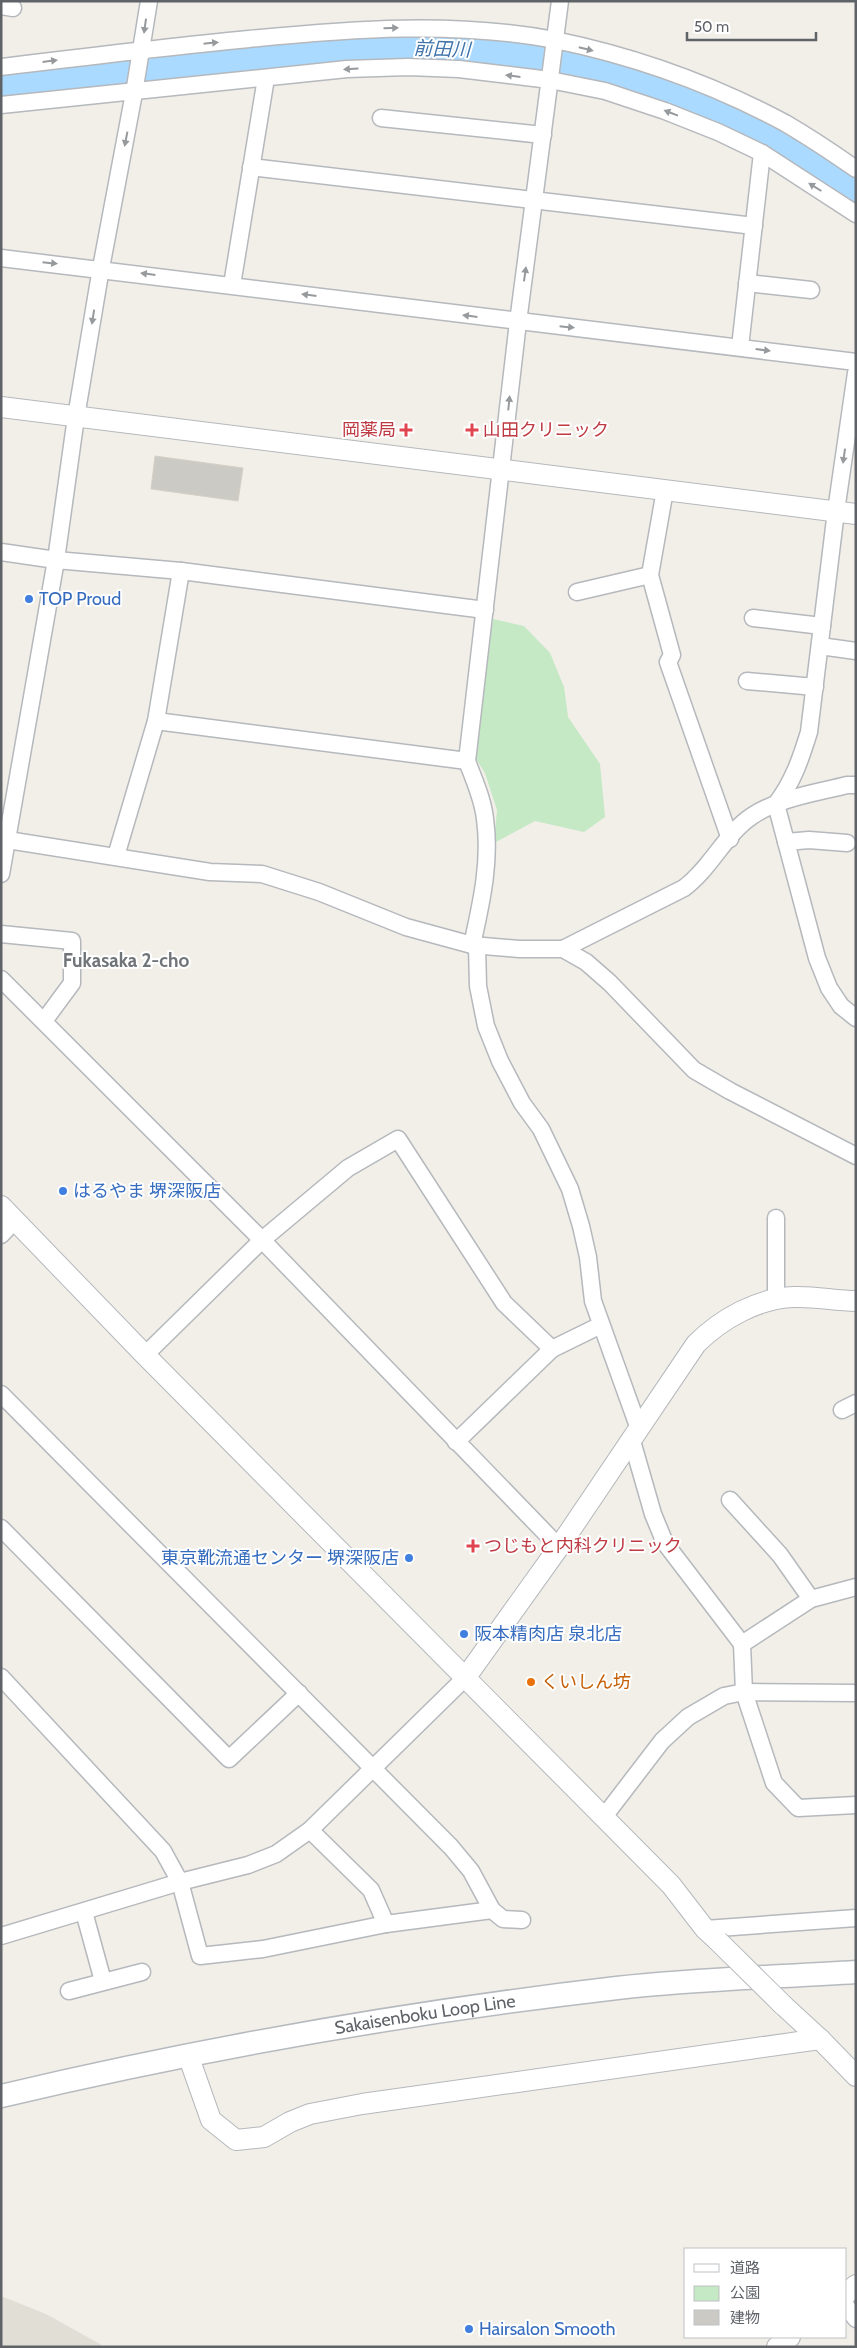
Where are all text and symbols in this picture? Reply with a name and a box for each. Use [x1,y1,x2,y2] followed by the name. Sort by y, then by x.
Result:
[687,10,816,42] scale bar
[694,18,729,36] text: 50 m
[141,19,149,35] one-way arrow
[383,24,399,32] one-way arrow
[413,37,473,62] water label: 前田川
[203,39,219,47] one-way arrow
[579,45,594,53] one-way arrow
[42,57,58,65] one-way arrow
[343,66,359,74] one-way arrow
[505,72,521,80] one-way arrow
[663,109,678,116] one-way arrow
[121,131,129,147] one-way arrow
[808,182,822,191] one-way arrow
[42,259,58,267] one-way arrow
[521,265,529,281] one-way arrow
[139,270,155,278] one-way arrow
[301,291,317,299] one-way arrow
[89,309,97,325] one-way arrow
[462,312,478,320] one-way arrow
[559,323,575,331] one-way arrow
[755,346,771,354] one-way arrow
[505,395,513,411] one-way arrow
[342,419,396,441] place label: 岡薬局
[483,419,609,441] place label: 山田クリニック
[465,423,479,437] marker: 山田クリニック
[400,424,412,436] marker: 岡薬局
[840,448,848,464] one-way arrow
[39,588,121,610] place label: TOP Proud
[23,593,35,605] marker: TOP Proud
[63,949,189,972] district label: Fukasaka 2-cho
[73,1180,221,1202] place label: はるやま 堺深阪店
[57,1185,69,1197] marker: はるやま 堺深阪店
[484,1535,682,1557] place label: つじもと内科クリニック
[466,1539,480,1553] marker: つじもと内科クリニック
[161,1547,399,1569] place label: 東京靴流通センター 堺深阪店
[403,1552,415,1564] marker: 東京靴流通センター 堺深阪店
[474,1623,622,1645] place label: 阪本精肉店 泉北店
[458,1628,470,1640] marker: 阪本精肉店 泉北店
[541,1671,631,1693] place label: くいしん坊
[525,1676,537,1688] marker: くいしん坊
[333,1990,517,2039] street label: Sakaisenboku Loop Line
[684,2248,847,2338] legend
[730,2259,760,2277] text: 道路
[730,2284,760,2302] text: 公園
[730,2309,760,2327] text: 建物
[479,2318,616,2340] place label: Hairsalon Smooth
[463,2323,475,2335] marker: Hairsalon Smooth

